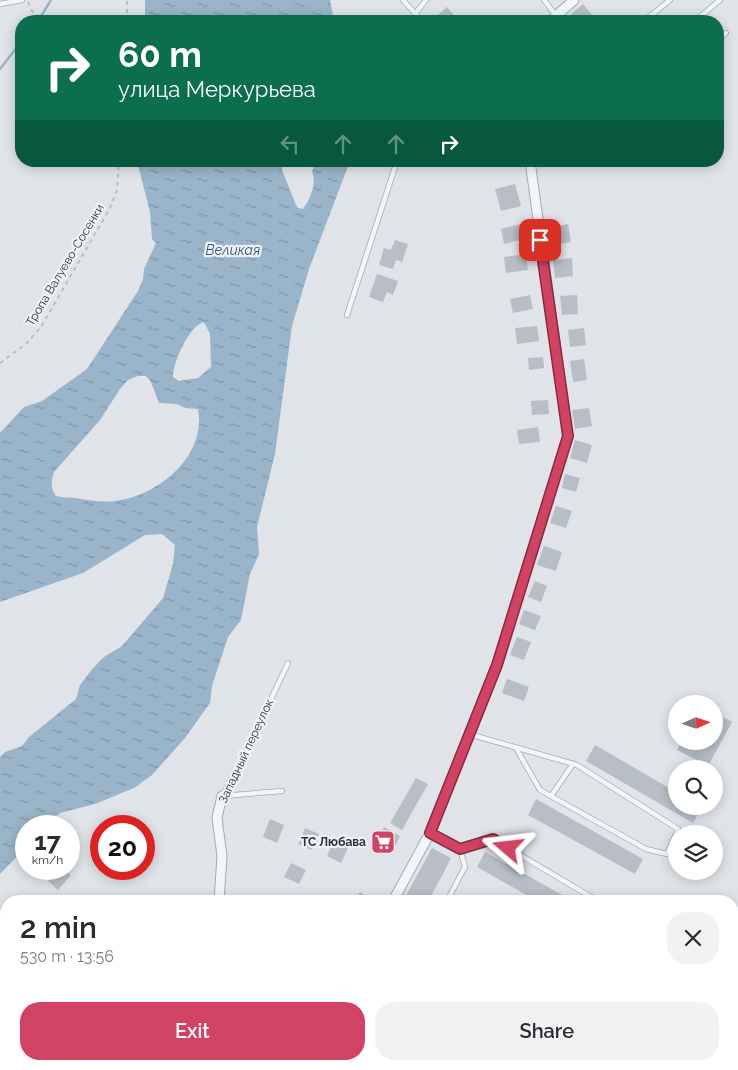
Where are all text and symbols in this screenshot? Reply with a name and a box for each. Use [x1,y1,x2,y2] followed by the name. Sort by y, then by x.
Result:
[118,34,202,75] text: 60 m
[35,35,100,100] icon: right
[118,76,316,102] text: улица Меркурьева
[276,130,304,158] icon: left
[329,130,357,158] icon: ahead
[382,130,410,158] icon: ahead
[435,130,463,158] icon: right
[23,201,107,329] street label: Тропа Валуево-Сосенки
[519,219,561,261] pin
[526,226,554,254] icon: arrive
[206,242,261,258] water label: Великая
[668,695,722,750] north arrow
[668,695,723,880] map controls
[216,697,276,805] street label: Западный переулок
[668,760,723,815] button: search
[90,815,155,880] speed limit sign: 20
[481,821,533,873] position arrow
[668,825,723,880] button: layers
[34,826,61,856] text: 17
[370,829,396,855] supermarket icon: ТС Любава
[301,835,366,849] place label: ТС Любава
[32,853,63,867] text: km/h
[20,910,97,945] text: 2 min
[667,912,719,964] button: close
[20,947,114,966] text: 530 m · 13:56
[20,1002,365,1060] button: Exit
[375,1002,719,1060] button: Share

